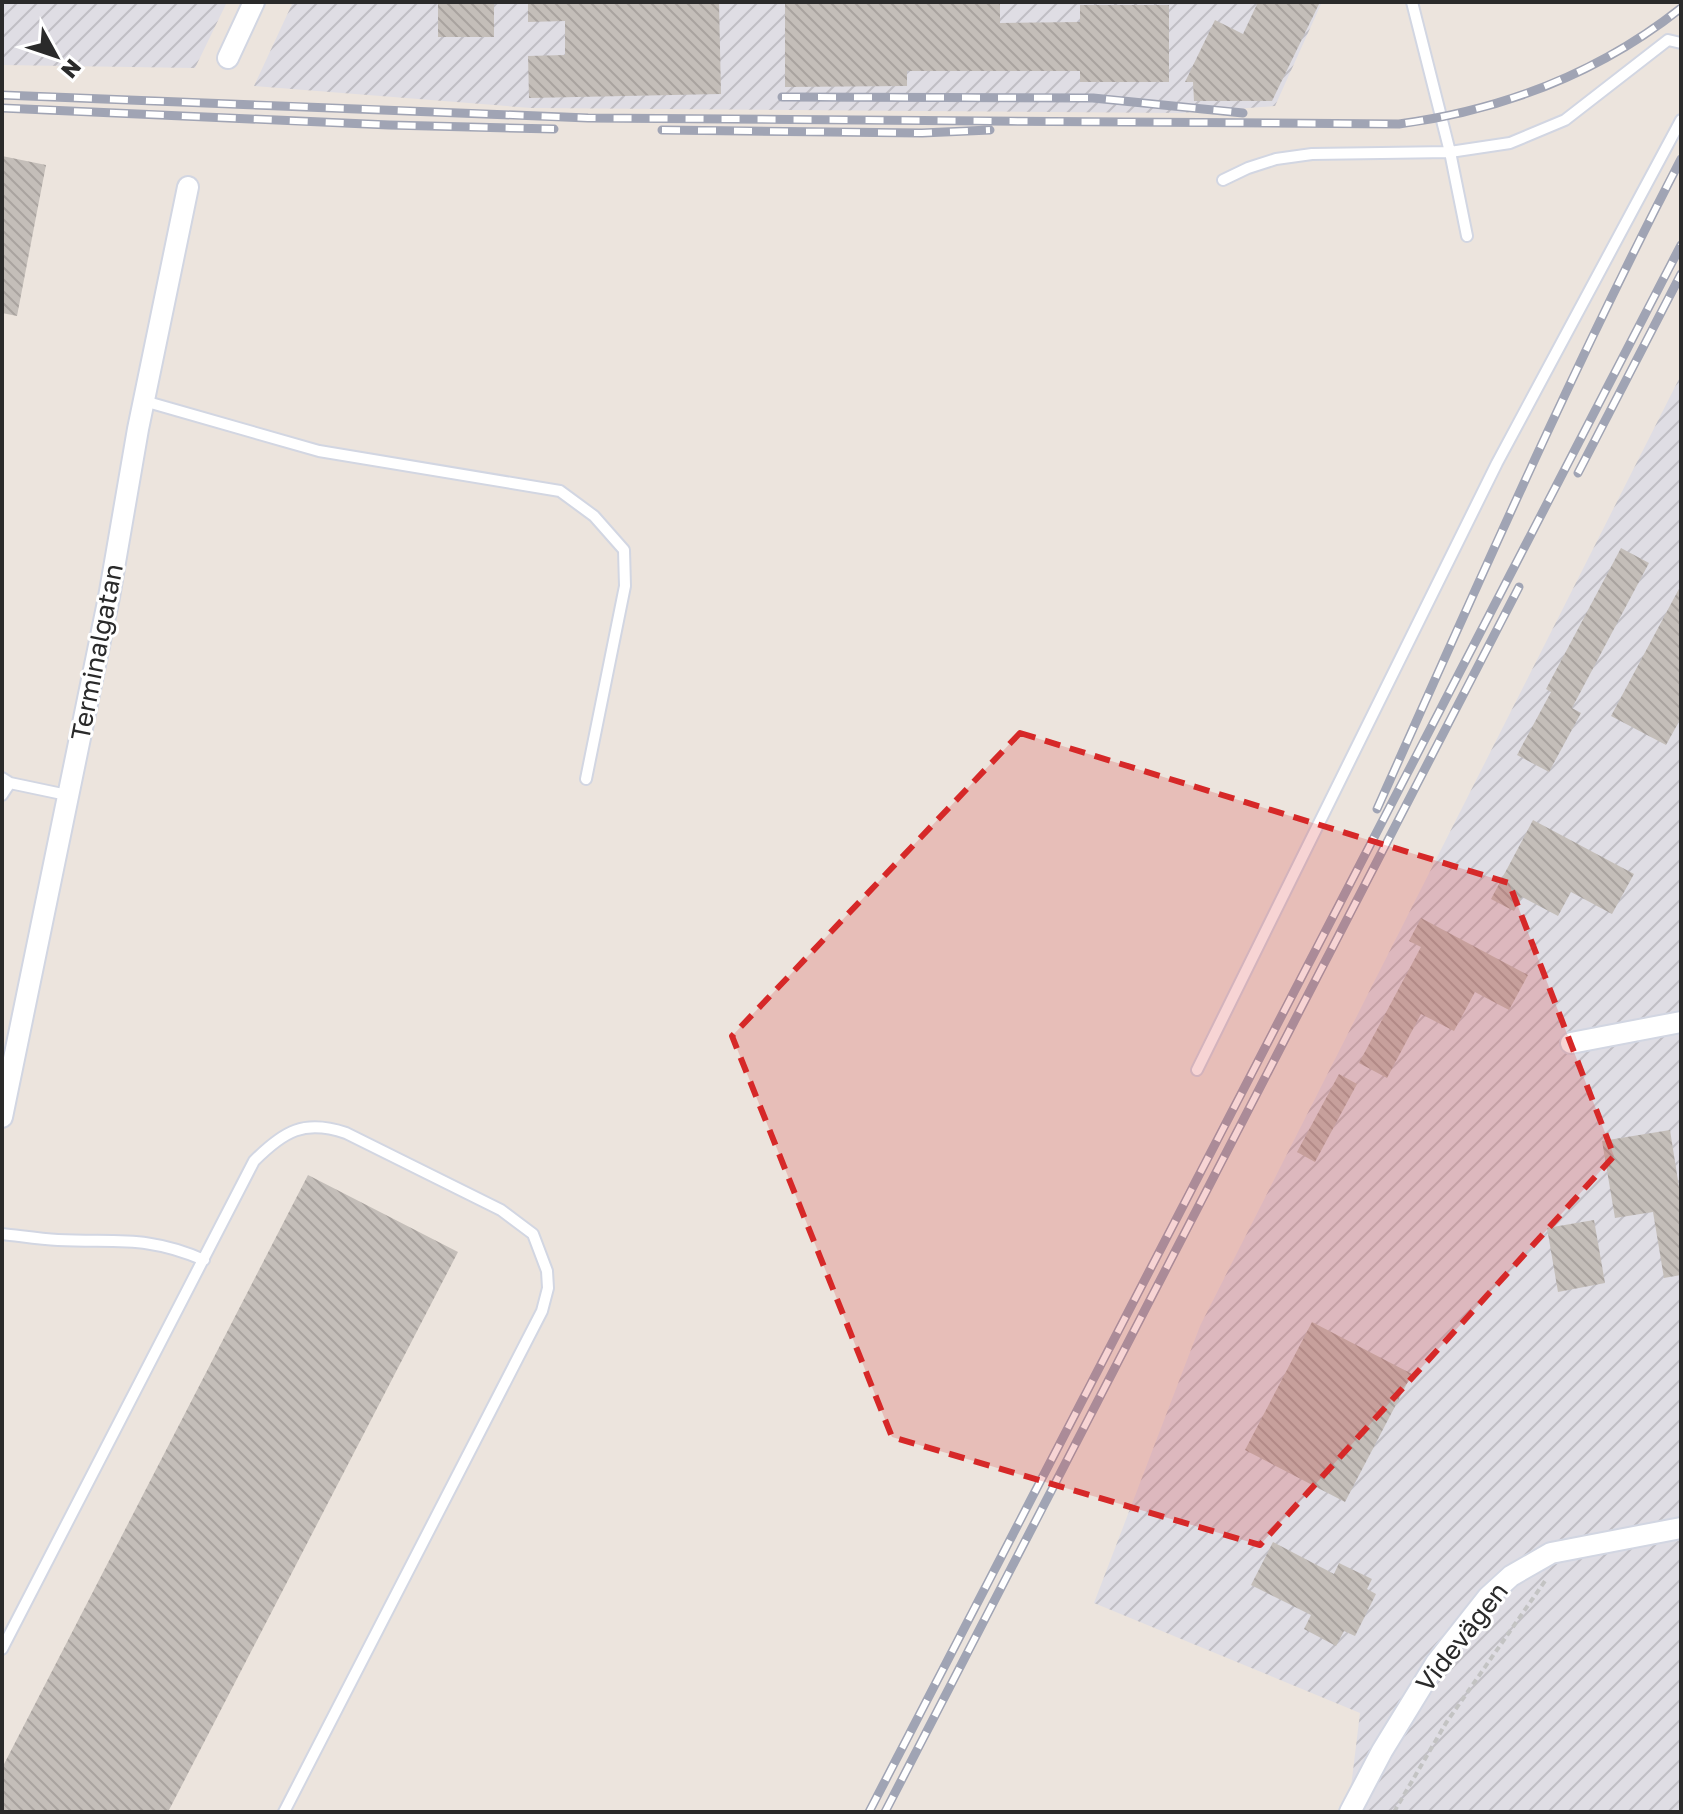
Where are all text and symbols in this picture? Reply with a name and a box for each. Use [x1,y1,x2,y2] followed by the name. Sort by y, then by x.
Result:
[16,16,96,96] north arrow
[56,54,87,84] text: N
[64,561,129,743] street label: Terminalgatan
[1409,1576,1514,1698] street label: Videvägen

